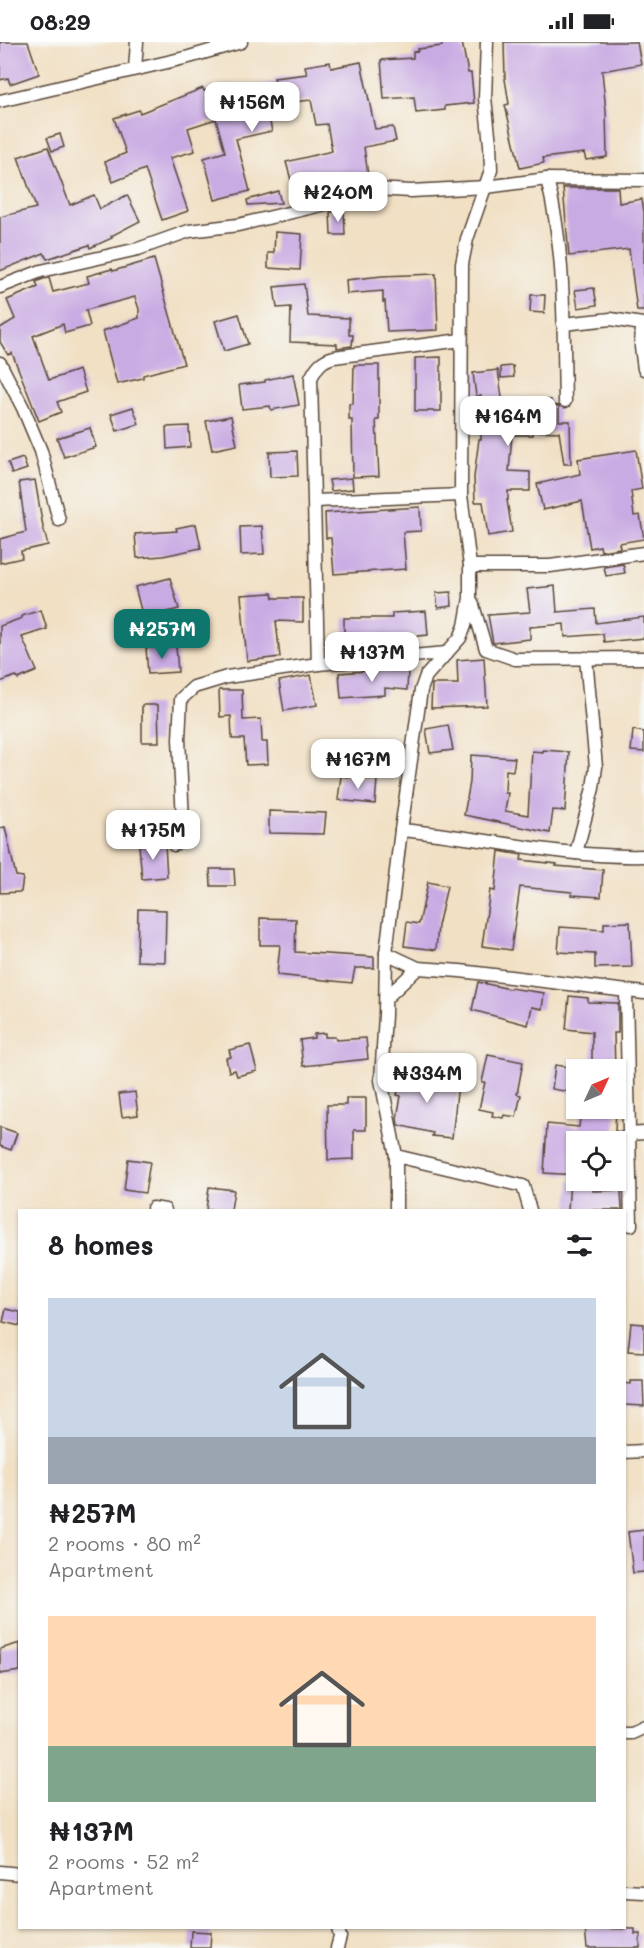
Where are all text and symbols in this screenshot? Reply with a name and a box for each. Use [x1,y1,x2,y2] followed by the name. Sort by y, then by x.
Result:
[30,7,90,36] text: 08:29
[210,82,294,133] pin: ₦156M
[219,88,285,114] text: ₦156M
[296,172,380,223] pin: ₦240M
[303,178,373,204] text: ₦240M
[466,396,550,447] pin: ₦164M
[474,402,542,428] text: ₦164M
[120,609,204,660] pin: ₦257M
[128,615,196,641] text: ₦257M
[330,632,414,683] pin: ₦137M
[339,638,405,664] text: ₦137M
[316,739,400,790] pin: ₦167M
[325,745,391,771] text: ₦167M
[111,810,195,861] pin: ₦175M
[120,816,186,842] text: ₦175M
[385,1053,469,1104] pin: ₦334M
[392,1059,462,1085] text: ₦334M
[566,1059,626,1119] north arrow
[566,1059,626,1191] map controls
[566,1131,626,1191] button: locate
[48,1228,154,1262] text: 8 homes
[563,1229,596,1262] icon: filters
[268,1337,376,1445] icon: home
[48,1496,137,1530] text: ₦257M
[48,1530,201,1556] text: 2 rooms · 80 m²
[48,1556,154,1582] text: Apartment
[268,1655,376,1763] icon: home
[48,1814,134,1848] text: ₦137M
[48,1848,199,1874] text: 2 rooms · 52 m²
[48,1874,154,1900] text: Apartment

